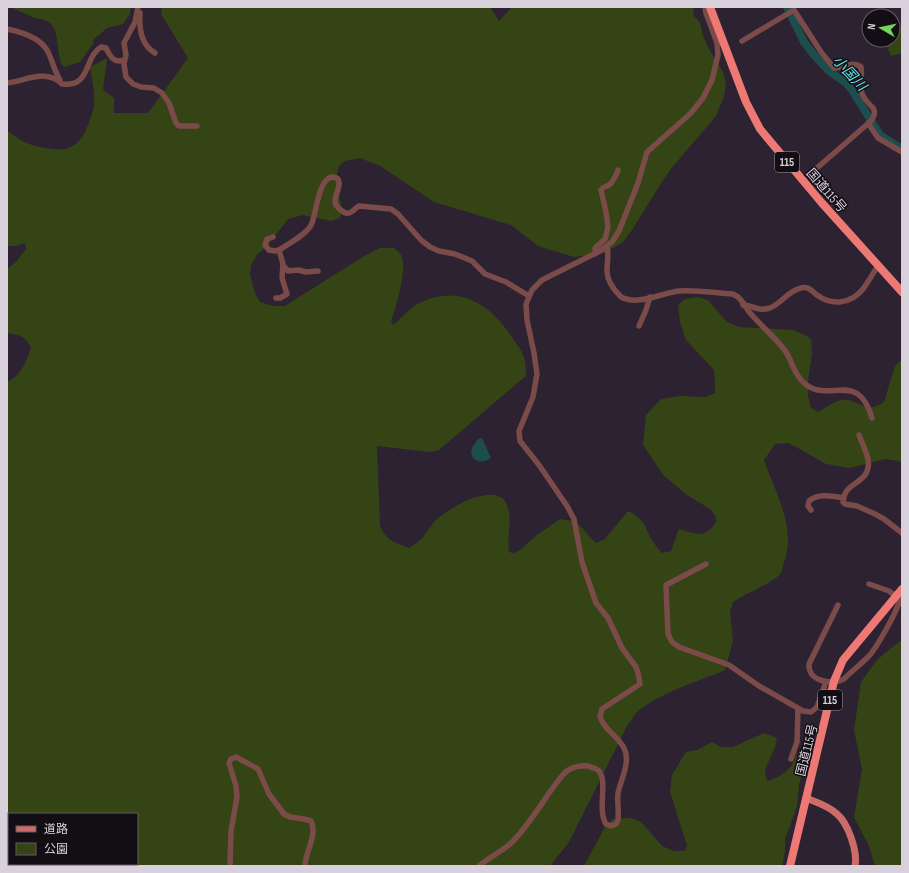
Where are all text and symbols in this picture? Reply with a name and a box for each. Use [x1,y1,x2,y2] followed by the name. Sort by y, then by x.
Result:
[861,8,901,48] north arrow
[865,22,879,30] text: N
[829,52,872,96] water label: 小国川
[775,152,799,172] road number: 115
[803,165,850,216] street label: 国道115号
[818,690,842,710] road number: 115
[793,722,821,778] street label: 国道115号
[8,813,138,865] legend
[44,822,68,837] text: 道路
[44,842,68,857] text: 公園

